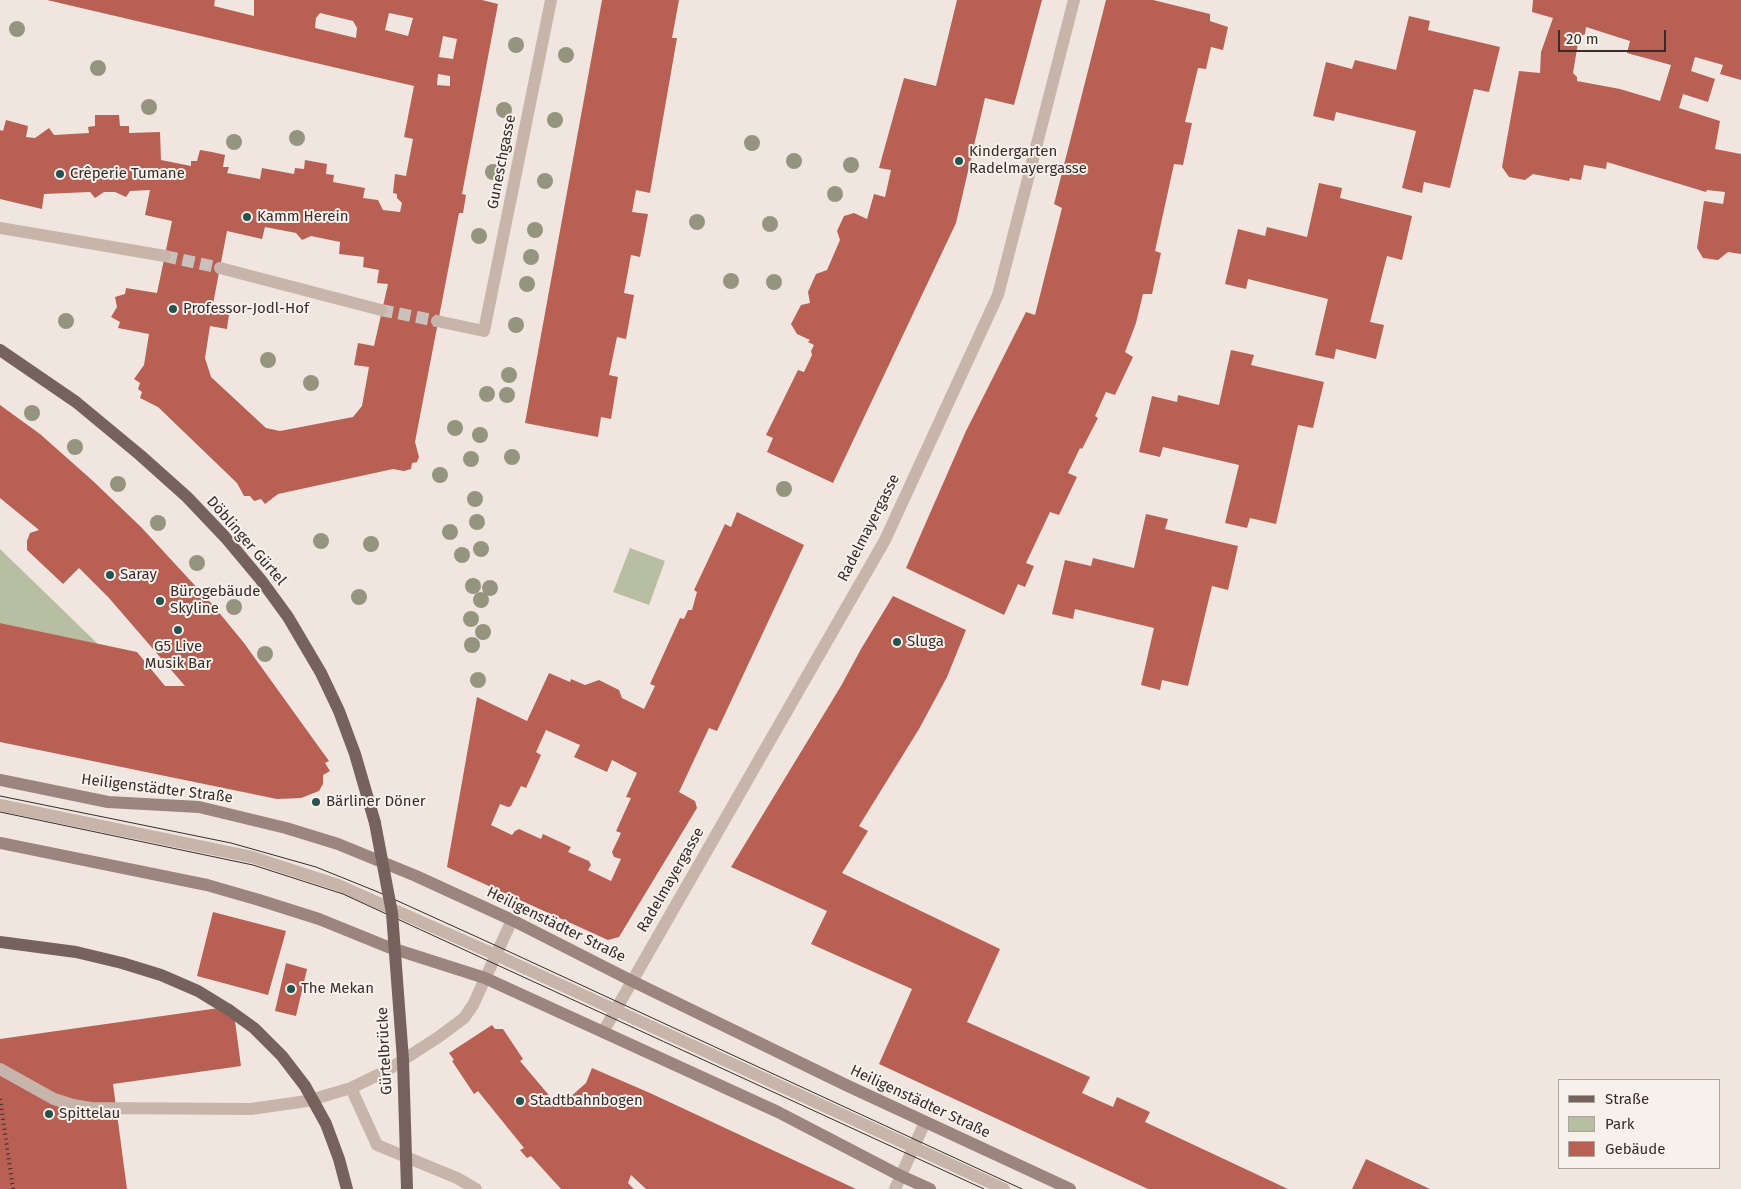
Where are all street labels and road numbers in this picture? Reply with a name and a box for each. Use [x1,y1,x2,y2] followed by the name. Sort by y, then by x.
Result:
[484,113,520,211] street label: Guneschgasse
[834,471,904,585] street label: Radelmayergasse
[202,493,290,589] street label: Döblinger Gürtel
[80,771,234,807] street label: Heiligenstädter Straße
[634,824,708,936] street label: Radelmayergasse
[484,884,628,966] street label: Heiligenstädter Straße
[374,1007,396,1095] street label: Gürtelbrücke
[847,1062,993,1142] street label: Heiligenstädter Straße

